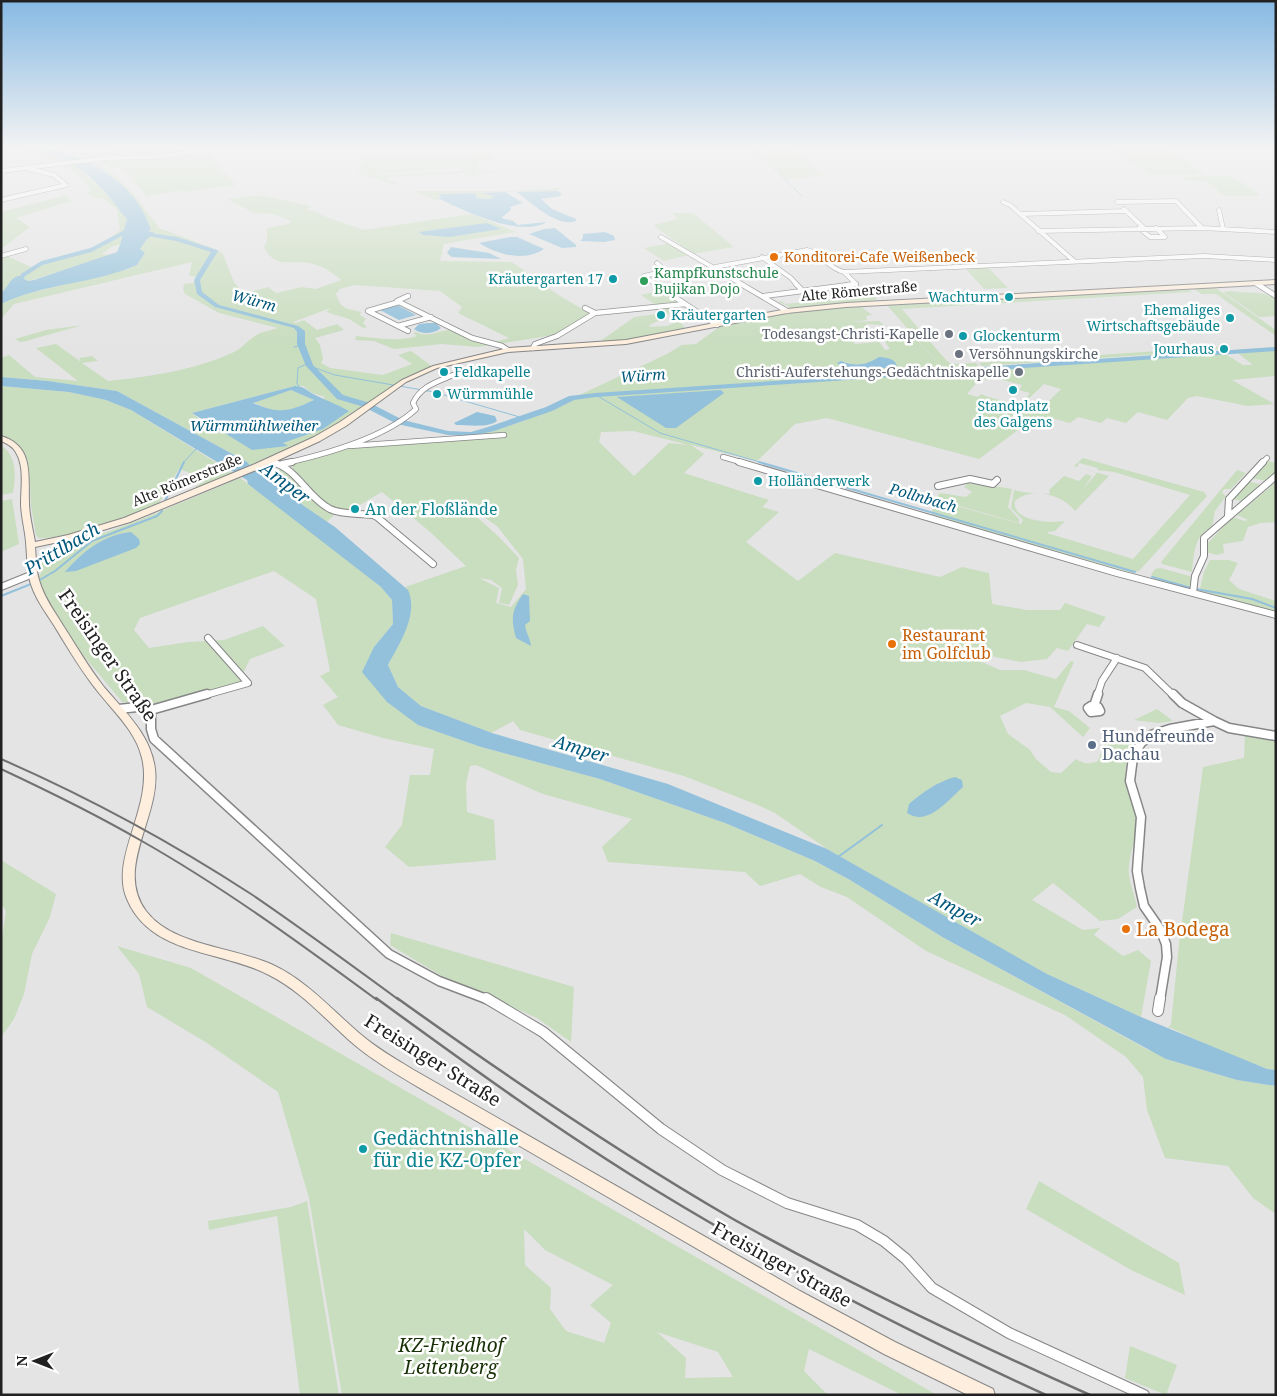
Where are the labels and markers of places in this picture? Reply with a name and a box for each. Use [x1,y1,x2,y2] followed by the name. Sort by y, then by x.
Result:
[784,247,976,266] place label: Konditorei-Cafe Weißenbeck
[768,251,780,263] marker: Konditorei-Cafe Weißenbeck
[654,263,779,298] place label: Kampfkunstschule Bujikan Dojo
[488,269,603,288] place label: Kräutergarten 17
[607,273,619,285] marker: Kräutergarten 17
[638,275,650,287] marker: Kampfkunstschule Bujikan Dojo
[928,287,999,306] place label: Wachturm
[1003,291,1015,303] marker: Wachturm
[1086,300,1220,335] place label: Ehemaliges Wirtschaftsgebäude
[671,305,766,324] place label: Kräutergarten
[655,309,667,321] marker: Kräutergarten
[1224,312,1236,324] marker: Ehemaliges Wirtschaftsgebäude
[762,324,939,343] place label: Todesangst-Christi-Kapelle
[973,326,1060,345] place label: Glockenturm
[943,328,955,340] marker: Todesangst-Christi-Kapelle
[957,330,969,342] marker: Glockenturm
[1152,339,1214,358] place label: Jourhaus
[1218,343,1230,355] marker: Jourhaus
[969,344,1098,363] place label: Versöhnungskirche
[953,348,965,360] marker: Versöhnungskirche
[454,362,530,381] place label: Feldkapelle
[736,362,1009,381] place label: Christi-Auferstehungs-Gedächtniskapelle
[438,366,450,378] marker: Feldkapelle
[1013,366,1025,378] marker: Christi-Auferstehungs-Gedächtniskapelle
[447,384,533,403] place label: Würmmühle
[1007,384,1019,396] marker: Standplatz des Galgens
[431,388,443,400] marker: Würmmühle
[974,396,1052,431] place label: Standplatz des Galgens
[768,471,871,490] place label: Holländerwerk
[752,475,764,487] marker: Holländerwerk
[365,498,498,520] place label: An der Floßlände
[349,503,361,515] marker: An der Floßlände
[902,624,991,664] place label: Restaurant im Golfclub
[886,638,898,650] marker: Restaurant im Golfclub
[1102,725,1214,765] place label: Hundefreunde Dachau
[1086,739,1098,751] marker: Hundefreunde Dachau
[1136,916,1230,942] place label: La Bodega
[1120,923,1132,935] marker: La Bodega
[373,1125,521,1173] place label: Gedächtnishalle für die KZ-Opfer
[357,1143,369,1155] marker: Gedächtnishalle für die KZ-Opfer

